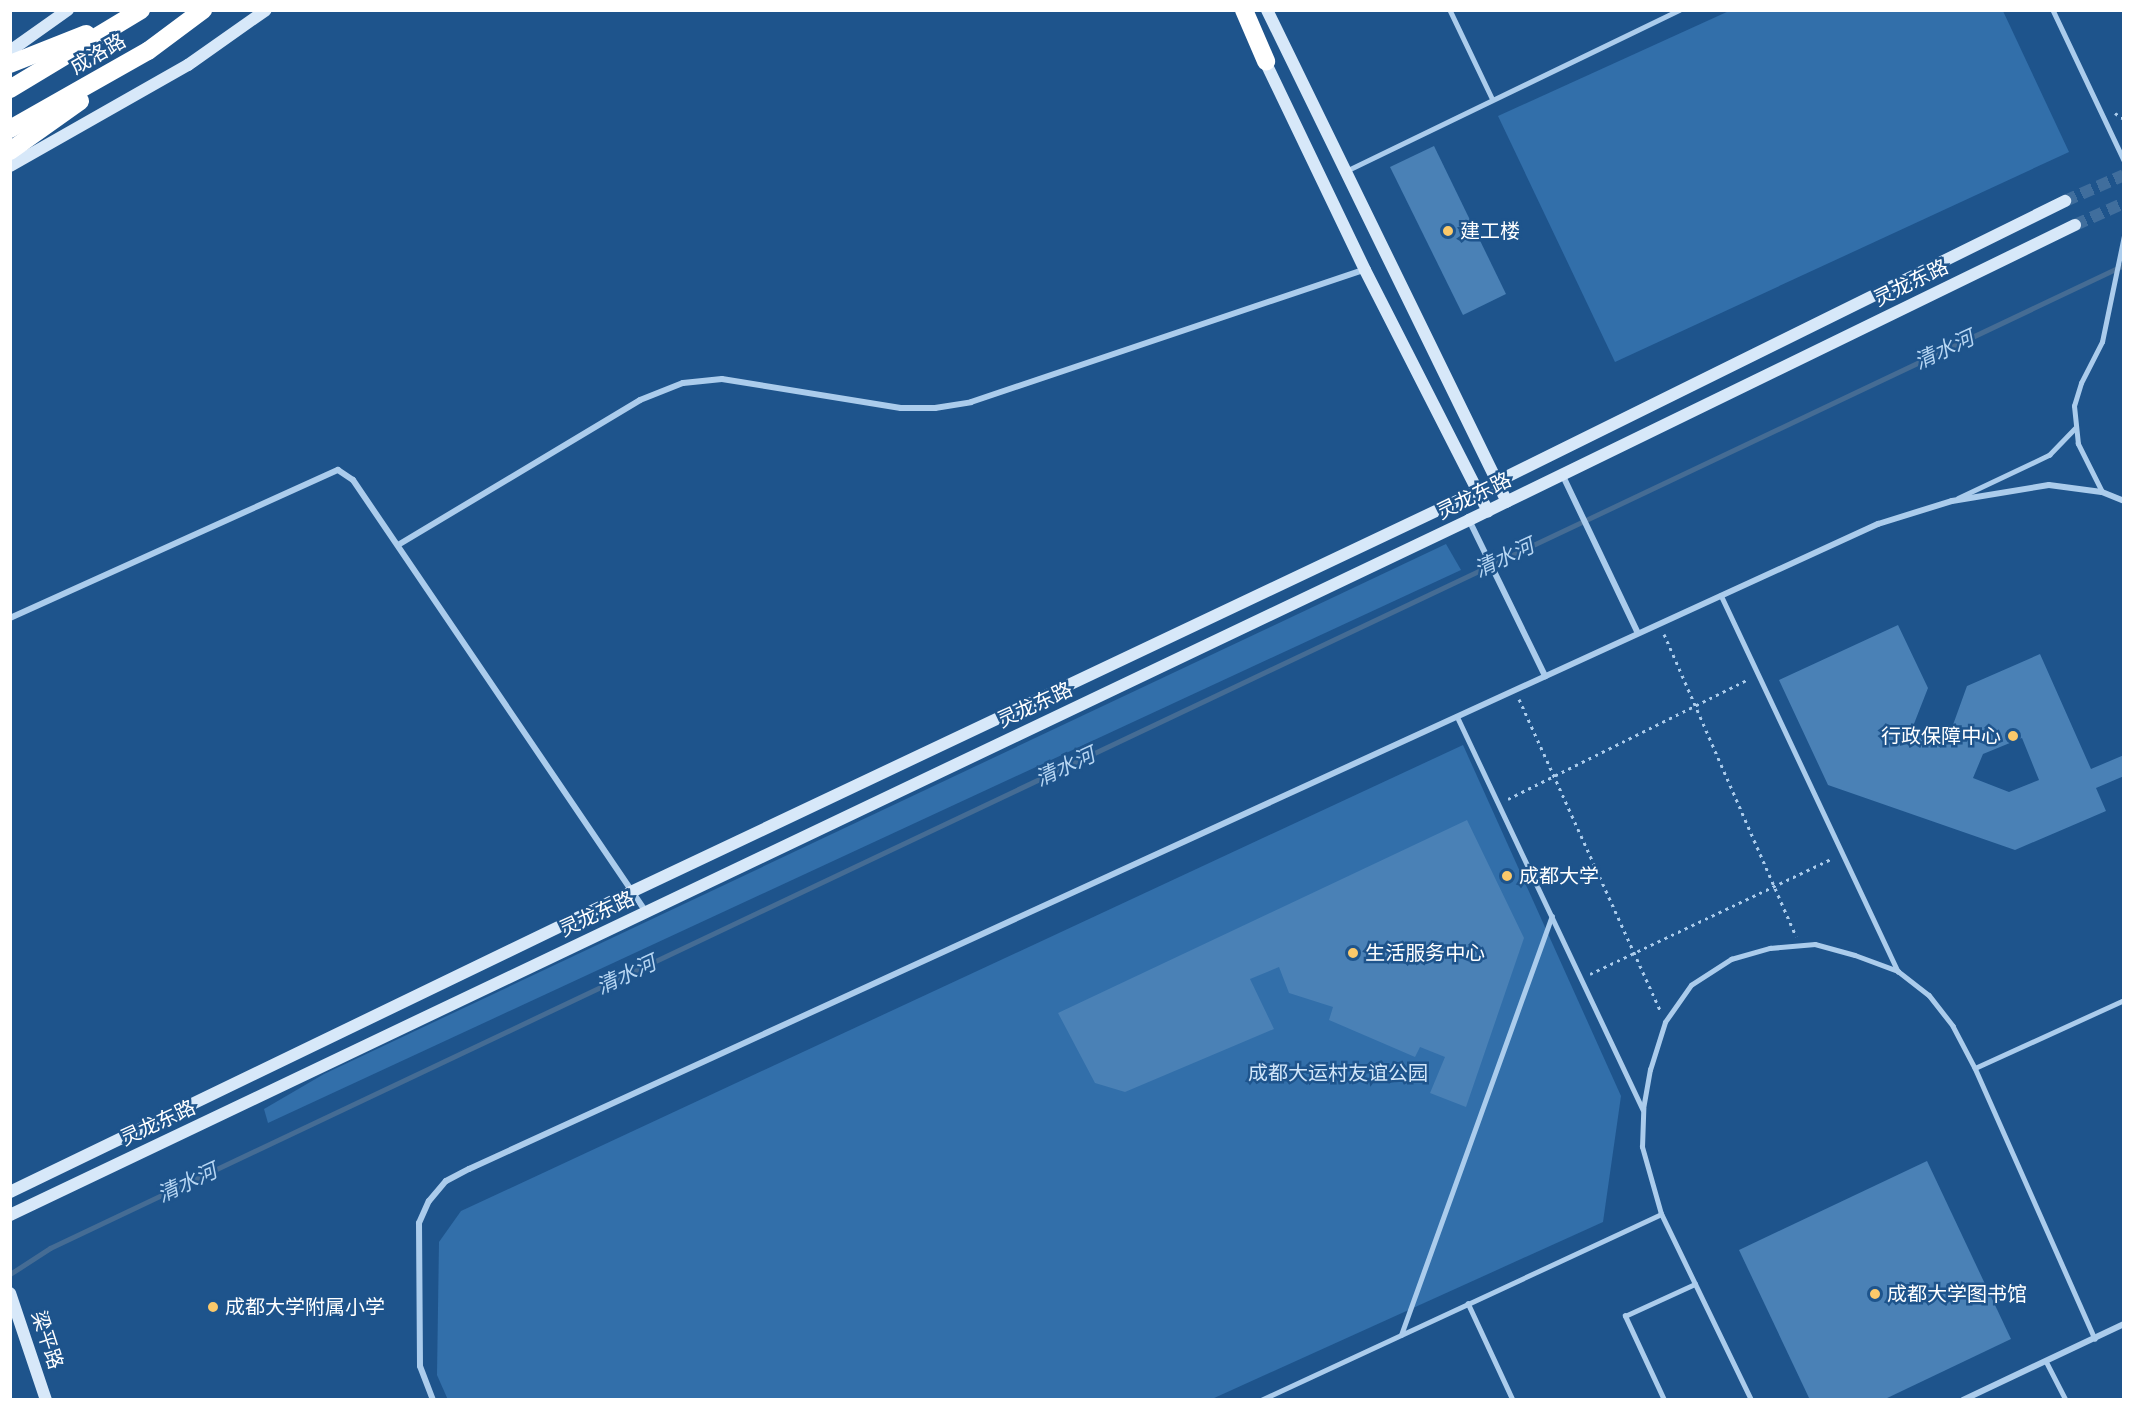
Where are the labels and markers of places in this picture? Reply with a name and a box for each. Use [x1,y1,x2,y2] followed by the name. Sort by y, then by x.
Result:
[1460,219,1520,243] place label: 建工楼
[1441,224,1455,238] marker: 建工楼
[1881,724,2001,748] place label: 行政保障中心
[2006,729,2020,743] marker: 行政保障中心
[1519,864,1599,888] place label: 成都大学
[1500,869,1514,883] marker: 成都大学
[1365,941,1485,965] place label: 生活服务中心
[1346,946,1360,960] marker: 生活服务中心
[1887,1282,2027,1306] place label: 成都大学图书馆
[1868,1287,1882,1301] marker: 成都大学图书馆
[225,1295,385,1319] place label: 成都大学附属小学
[206,1300,220,1314] marker: 成都大学附属小学

